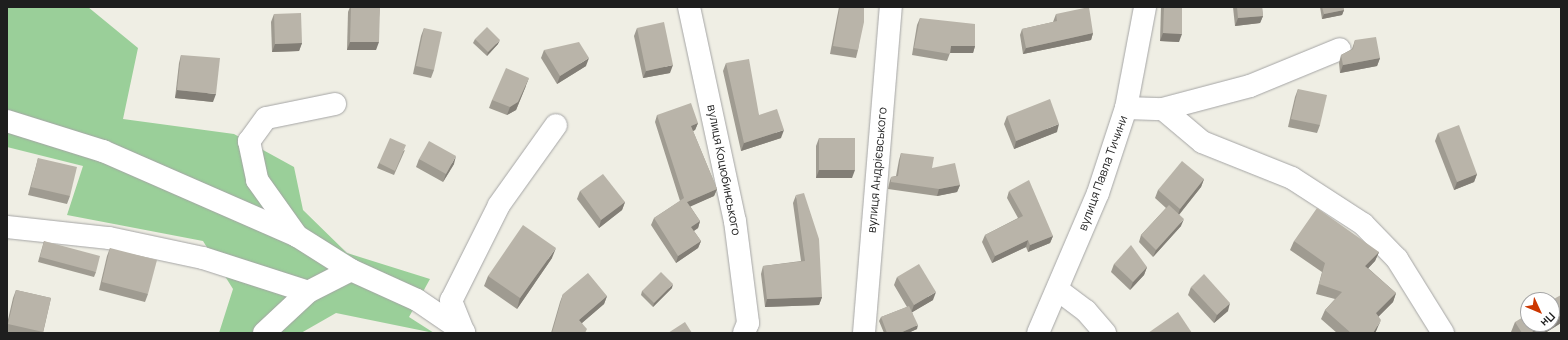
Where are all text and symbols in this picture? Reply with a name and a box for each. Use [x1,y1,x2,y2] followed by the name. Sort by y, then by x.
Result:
[704,103,744,237] street label: вулиця Коцюбинського
[864,107,890,233] street label: вулиця Андрієвського
[1075,114,1131,232] street label: вулиця Павла Тичини
[1520,292,1560,332] north arrow
[1538,309,1559,331] text: Пн

